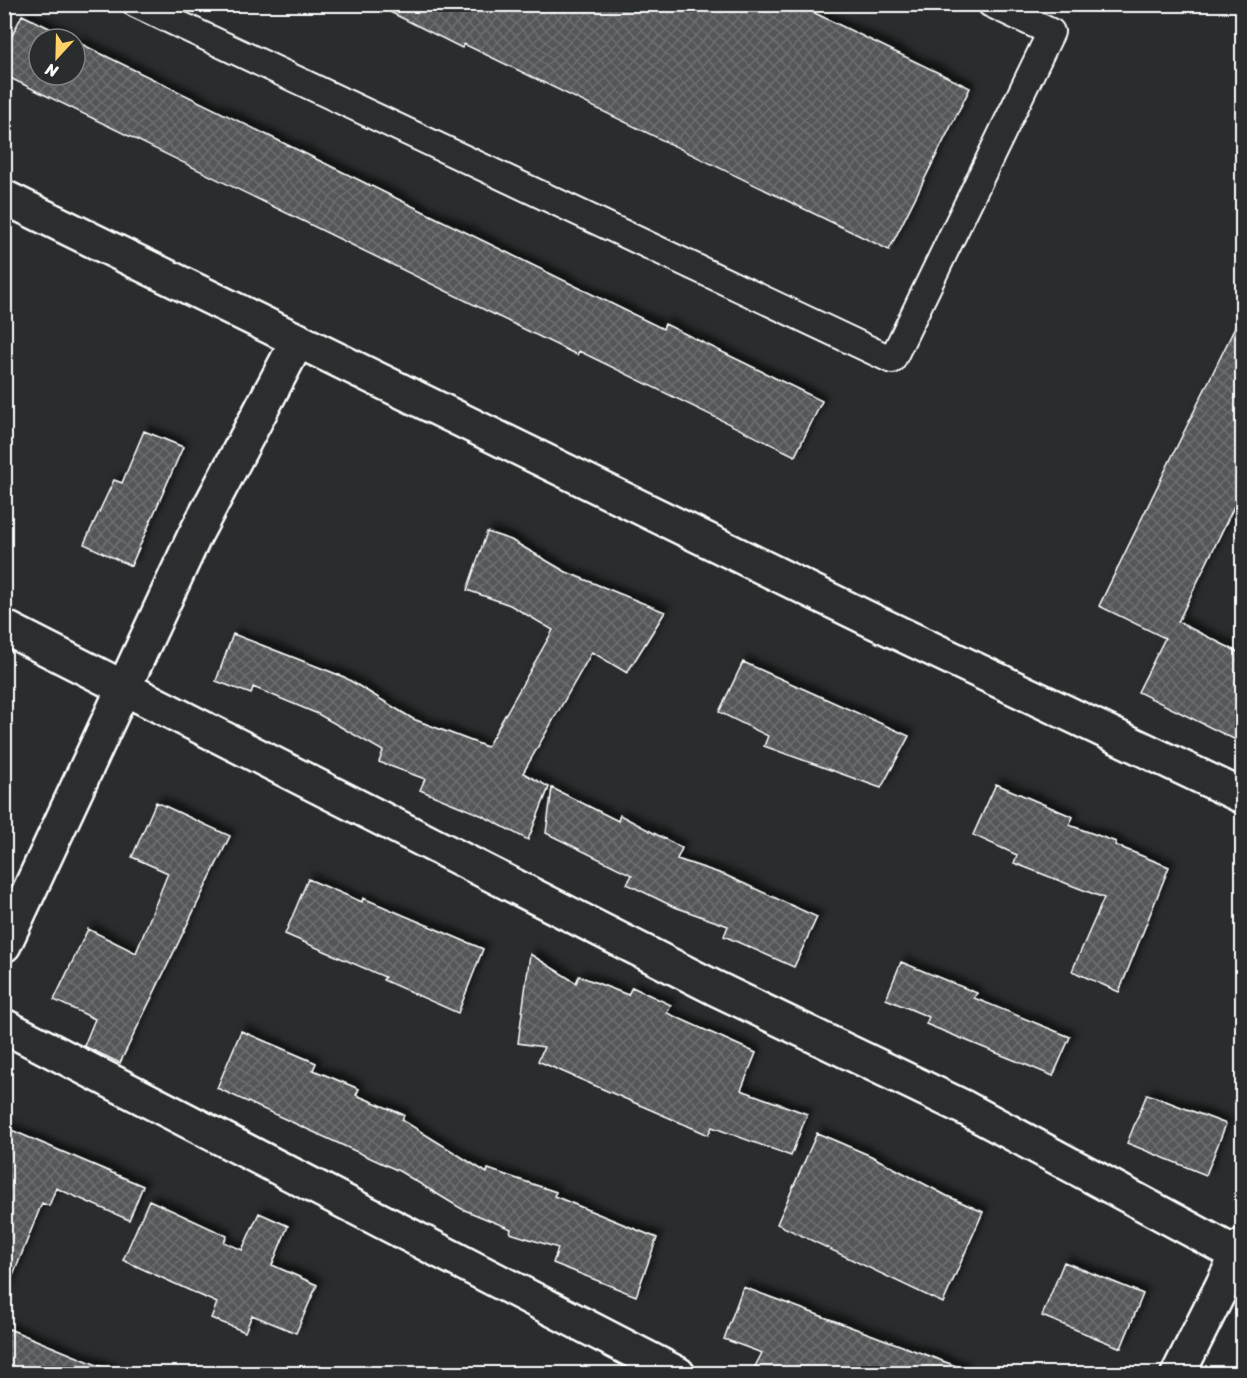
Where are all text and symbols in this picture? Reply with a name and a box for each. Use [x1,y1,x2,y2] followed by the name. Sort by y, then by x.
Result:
[27,27,87,87] north arrow
[40,55,63,86] text: N

